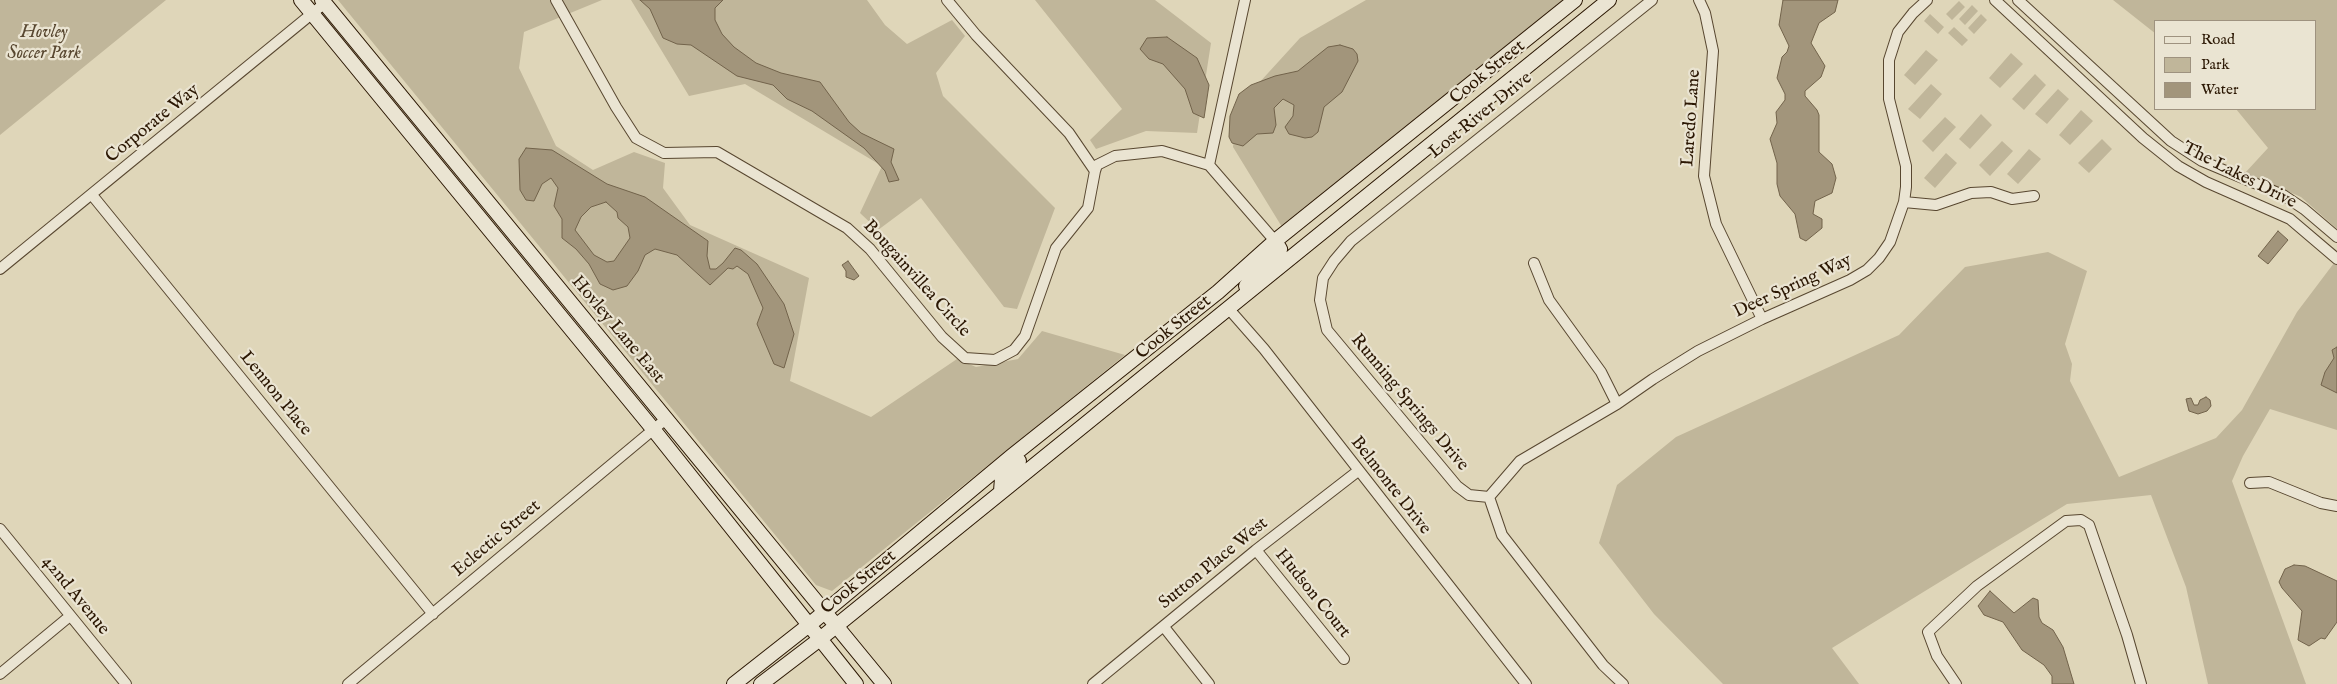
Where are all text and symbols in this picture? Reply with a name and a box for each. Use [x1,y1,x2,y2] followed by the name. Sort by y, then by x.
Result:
[2154,20,2317,110] legend
[7,22,81,64] park label: Hovley Soccer Park
[2201,30,2235,49] text: Road
[1446,36,1530,110] street label: Cook Street
[2201,55,2230,74] text: Park
[1425,68,1537,164] street label: Lost River Drive
[1678,69,1706,167] street label: Laredo Lane
[102,80,204,168] street label: Corporate Way
[2201,80,2238,99] text: Water
[2178,138,2300,214] street label: The Lakes Drive
[858,216,974,342] street label: Bougainvillea Circle
[1731,250,1855,324] street label: Deer Spring Way
[566,272,668,388] street label: Hovley Lane East
[1132,291,1216,365] street label: Cook Street
[1345,330,1473,476] street label: Running Springs Drive
[234,347,316,441] street label: Lennon Place
[1345,433,1435,539] street label: Belmonte Drive
[449,496,545,582] street label: Eclectic Street
[1155,513,1273,615] street label: Sutton Place West
[1270,545,1354,643] street label: Hudson Court
[817,546,901,620] street label: Cook Street
[37,552,113,640] street label: 42nd Avenue

